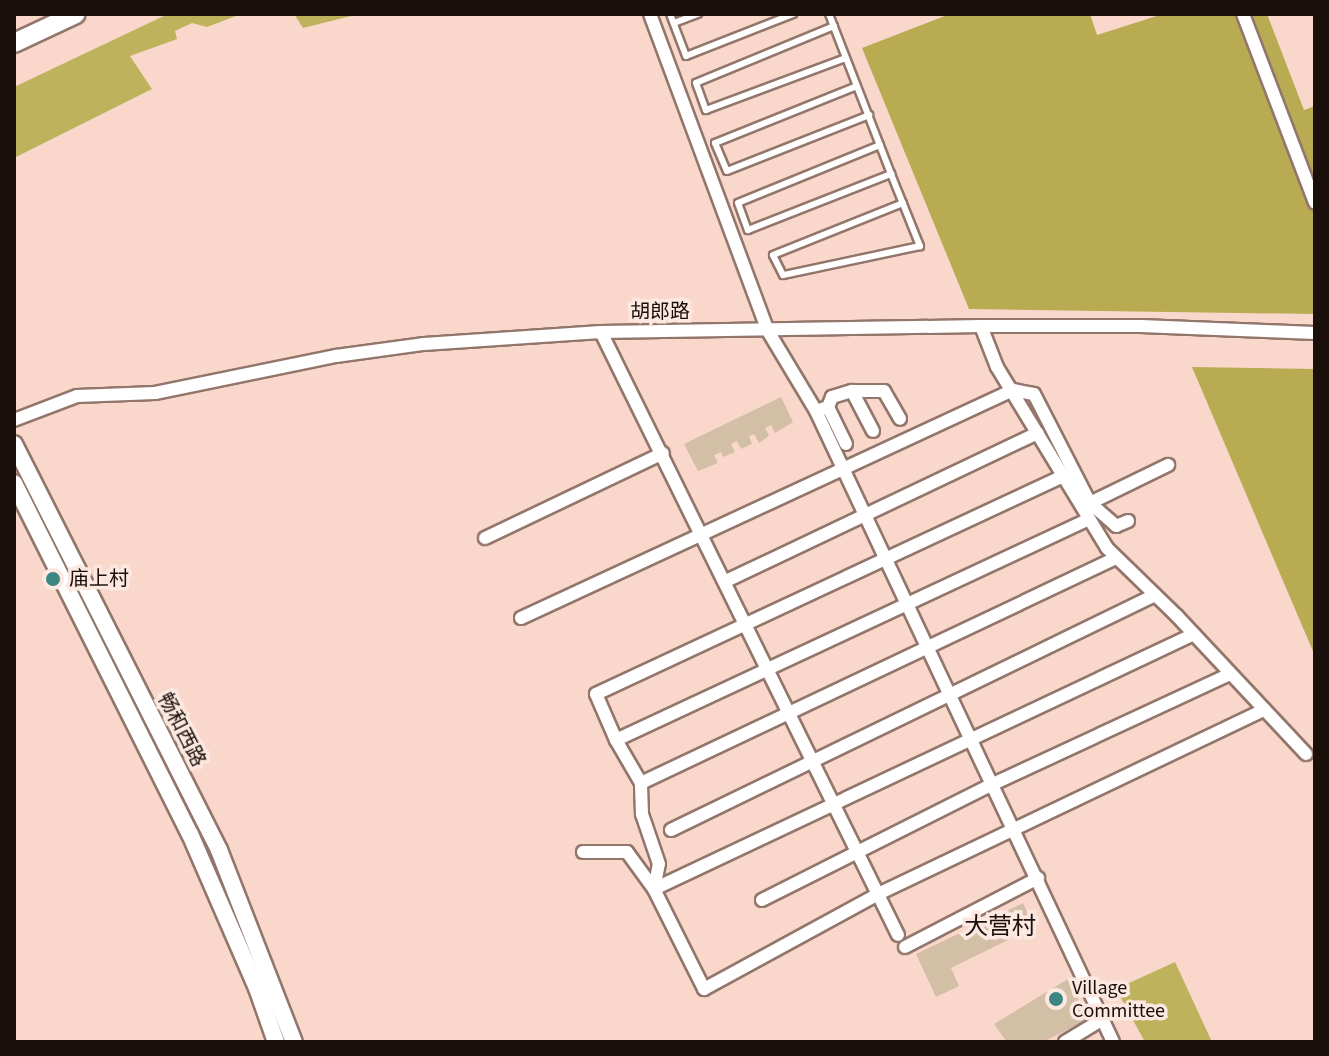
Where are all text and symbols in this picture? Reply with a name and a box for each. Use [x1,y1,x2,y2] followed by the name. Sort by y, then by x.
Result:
[630,300,690,324] street label: 胡郎路
[69,567,129,591] place label: 庙上村
[44,570,62,588] marker: 庙上村
[152,689,210,771] street label: 畅和西路
[964,913,1036,941] district label: 大营村
[1072,976,1165,1023] place label: Village Committee
[1047,990,1065,1008] marker: Village Committee

